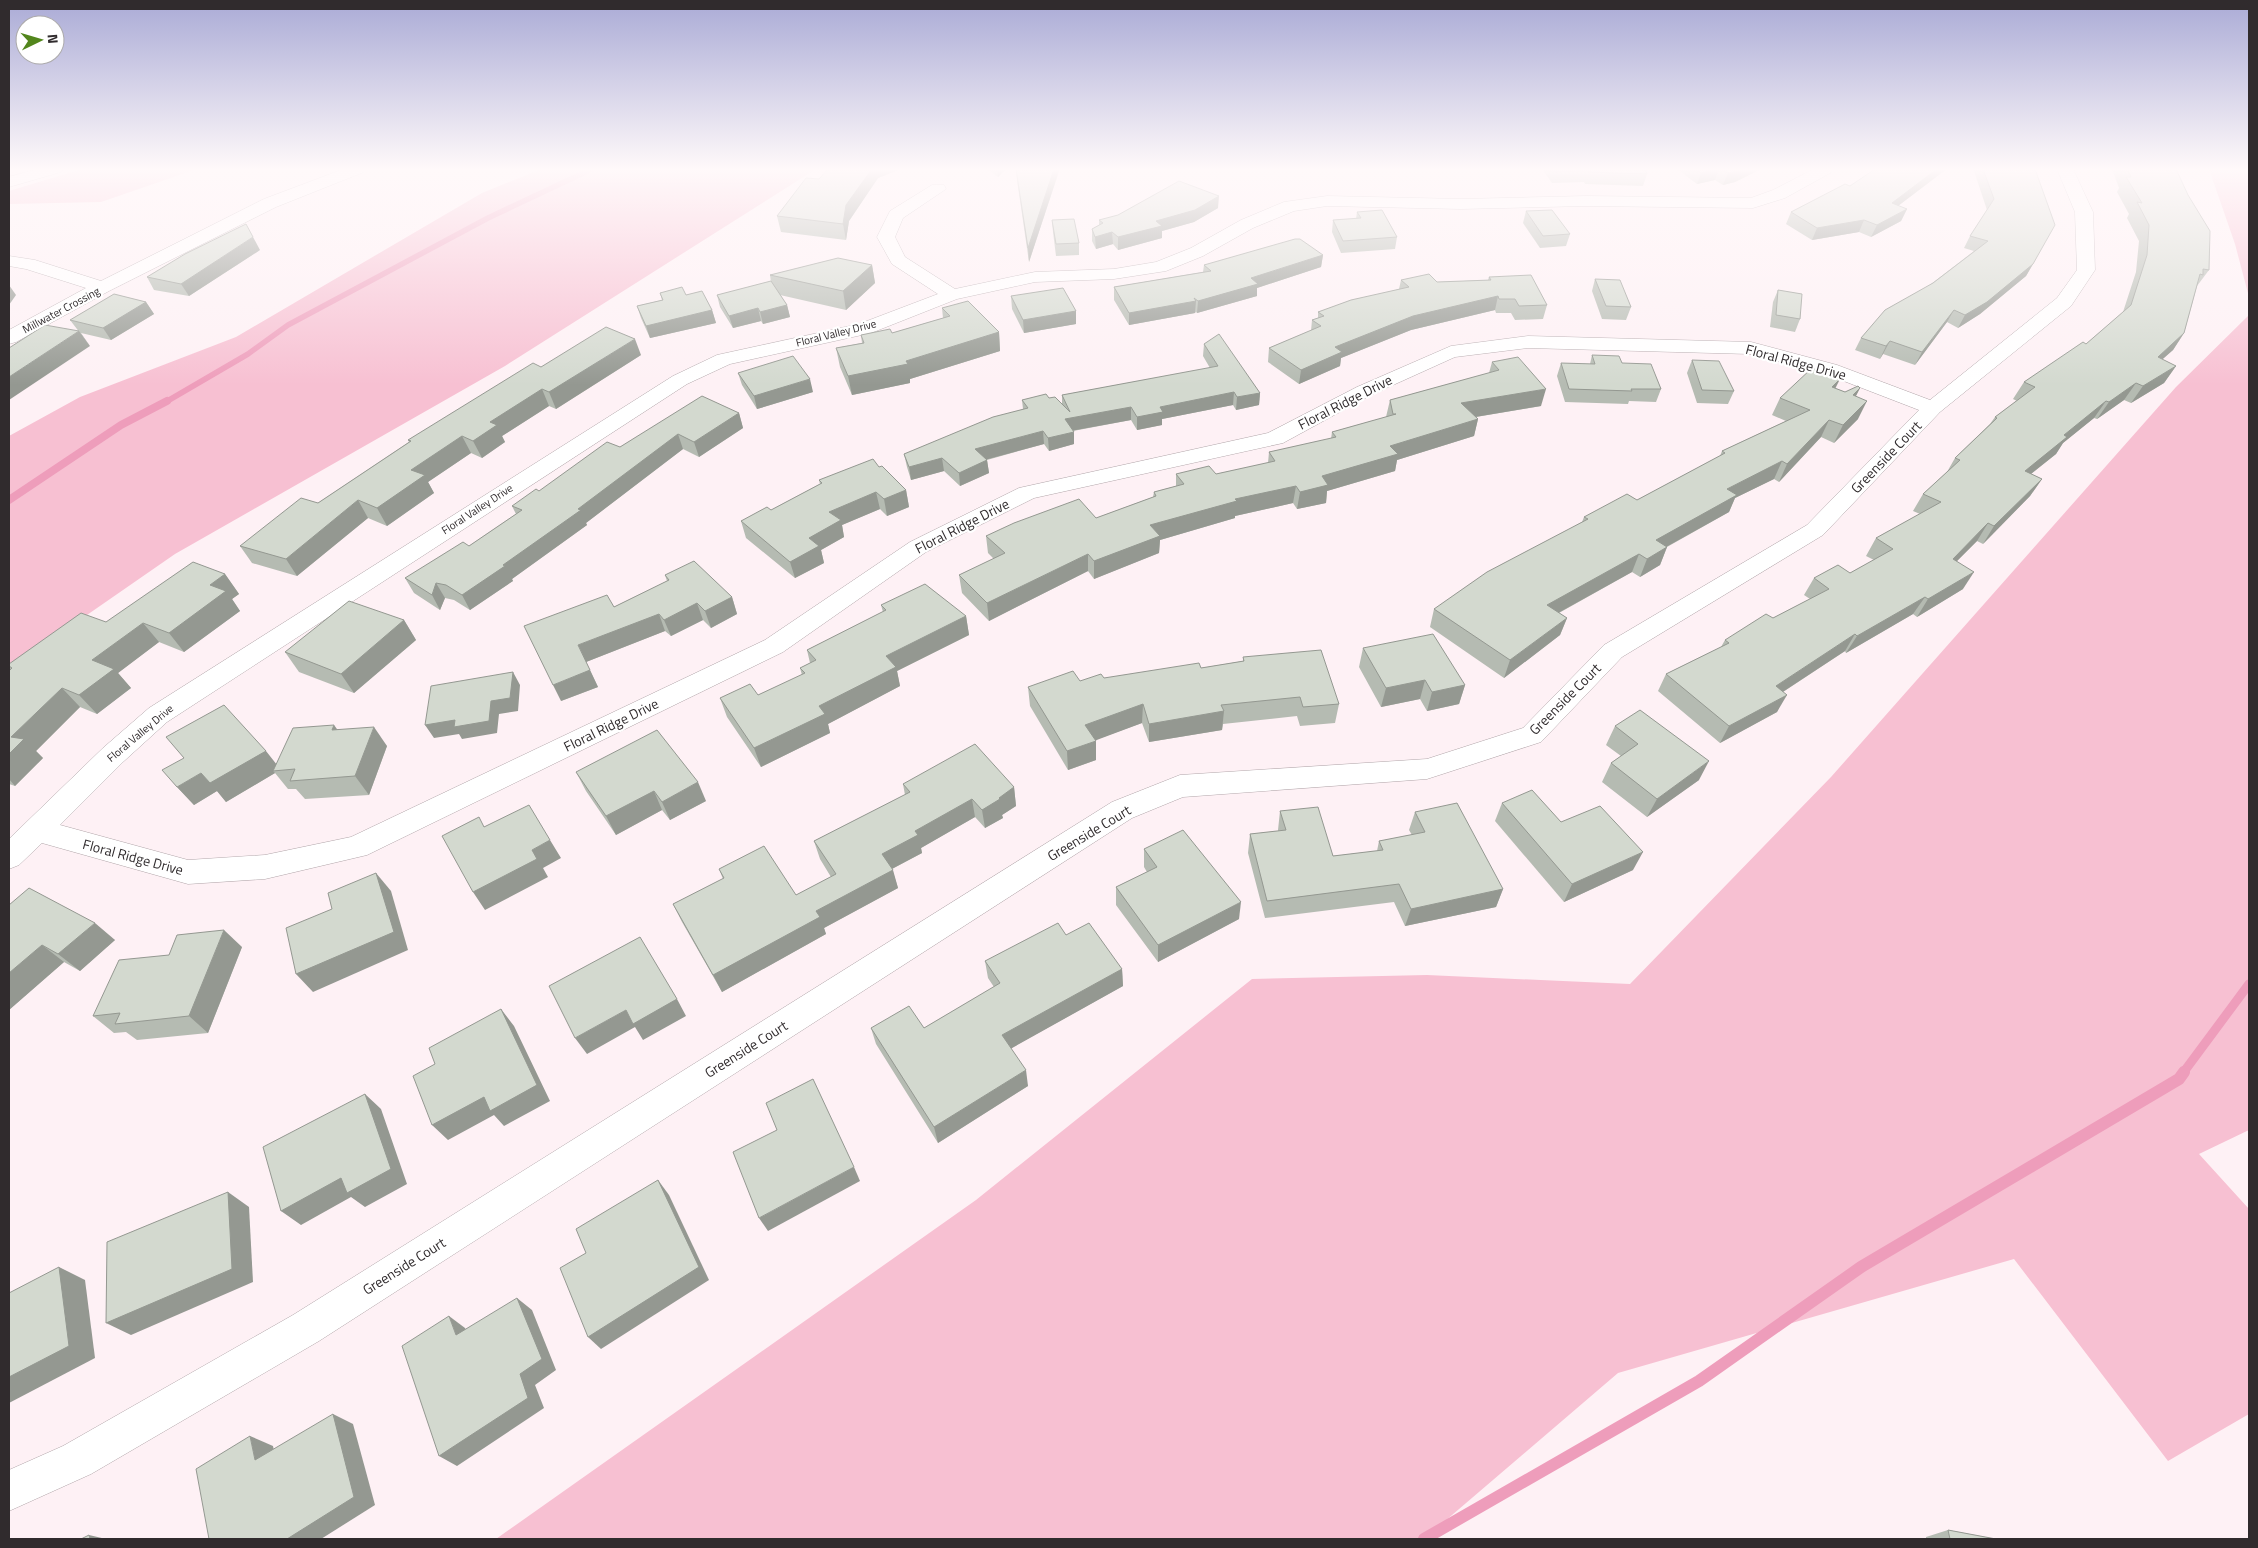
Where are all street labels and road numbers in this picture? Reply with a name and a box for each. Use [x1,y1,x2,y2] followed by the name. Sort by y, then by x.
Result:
[19,283,103,337] street label: Millwater Crossing
[794,315,878,351] street label: Floral Valley Drive
[1744,338,1849,385] street label: Floral Ridge Drive
[1294,369,1396,434] street label: Floral Ridge Drive
[1845,415,1926,498] street label: Greenside Court
[438,480,516,538] street label: Floral Valley Drive
[911,493,1013,558] street label: Floral Ridge Drive
[1524,658,1605,739] street label: Greenside Court
[560,692,662,757] street label: Floral Ridge Drive
[103,700,177,766] street label: Floral Valley Drive
[1043,799,1135,866] street label: Greenside Court
[81,833,186,880] street label: Floral Ridge Drive
[700,1015,791,1082] street label: Greenside Court
[358,1232,449,1299] street label: Greenside Court

